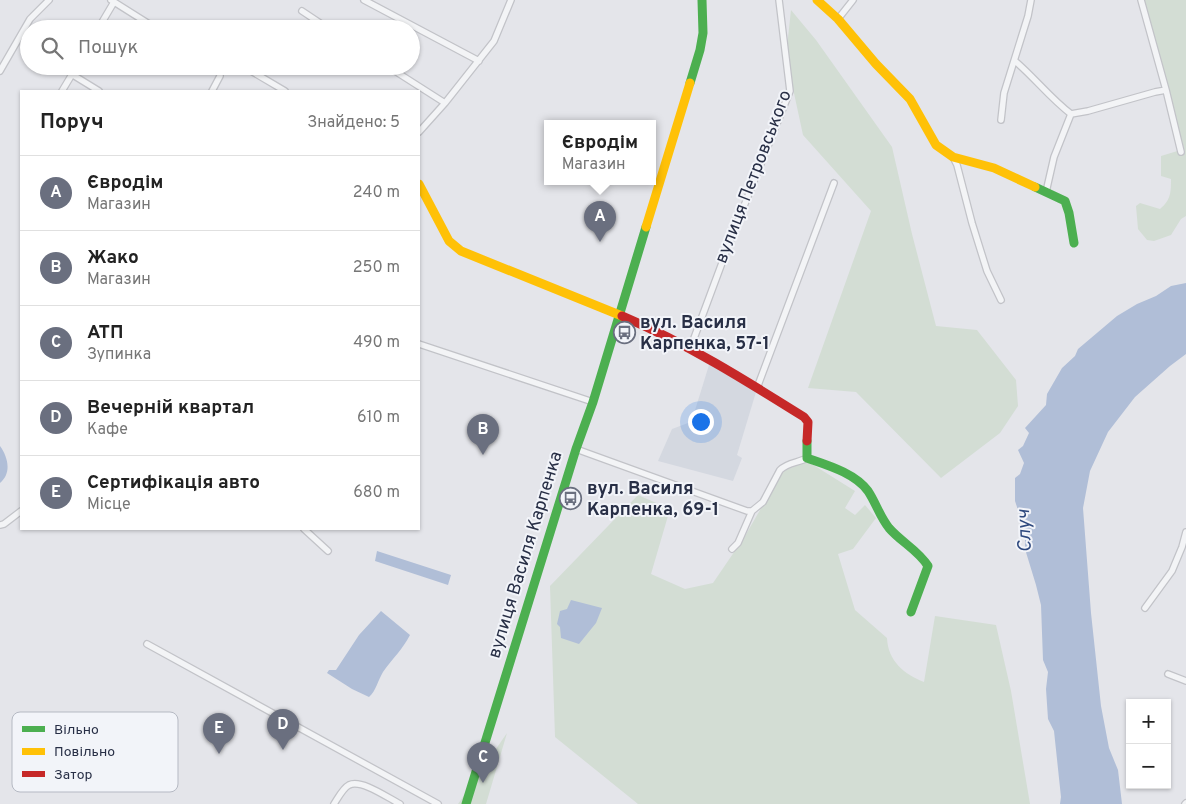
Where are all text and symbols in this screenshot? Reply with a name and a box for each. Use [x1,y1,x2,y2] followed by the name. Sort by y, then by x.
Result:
[20,20,420,75] search box
[38,34,66,62] icon: search
[78,36,138,60] text: Пошук
[710,87,798,267] street label: вулиця Петровського
[40,109,104,136] text: Поруч
[307,113,400,133] text: Знайдено: 5
[544,120,656,185] popup
[562,131,638,155] text: Євродім
[562,155,626,175] text: Магазин
[87,171,163,195] text: Євродім
[50,183,62,203] text: A
[353,183,400,203] text: 240 m
[87,195,151,215] text: Магазин
[584,201,616,242] pin: A
[87,246,139,270] text: Жако
[50,258,62,278] text: B
[353,258,400,278] text: 250 m
[87,270,151,290] text: Магазин
[640,312,770,356] place label: вул. Василя Карпенка, 57-1
[87,321,124,345] text: АТП
[612,321,636,345] bus stop icon: вул. Василя Карпенка, 57-1
[51,333,61,353] text: C
[353,333,400,353] text: 490 m
[87,345,151,365] text: Зупинка
[87,396,254,420] text: Вечерній квартал
[50,408,62,428] text: D
[357,408,400,428] text: 610 m
[688,409,714,435] your location
[467,414,499,455] pin: B
[87,420,128,440] text: Кафе
[484,449,568,661] street label: вулиця Василя Карпенка
[87,471,260,495] text: Сертифікація авто
[587,478,719,522] place label: вул. Василя Карпенка, 69-1
[51,483,61,503] text: E
[353,483,400,503] text: 680 m
[559,487,583,511] bus stop icon: вул. Василя Карпенка, 69-1
[87,495,131,515] text: Місце
[1012,508,1038,553] water label: Случ
[1126,699,1171,789] map controls
[1126,699,1171,744] button: +
[267,709,299,750] pin: D
[12,712,178,792] legend
[203,713,235,754] pin: E
[54,722,99,739] text: Вільно
[467,742,499,783] pin: C
[54,744,115,761] text: Повільно
[1126,744,1171,789] button: −
[54,767,93,784] text: Затор

